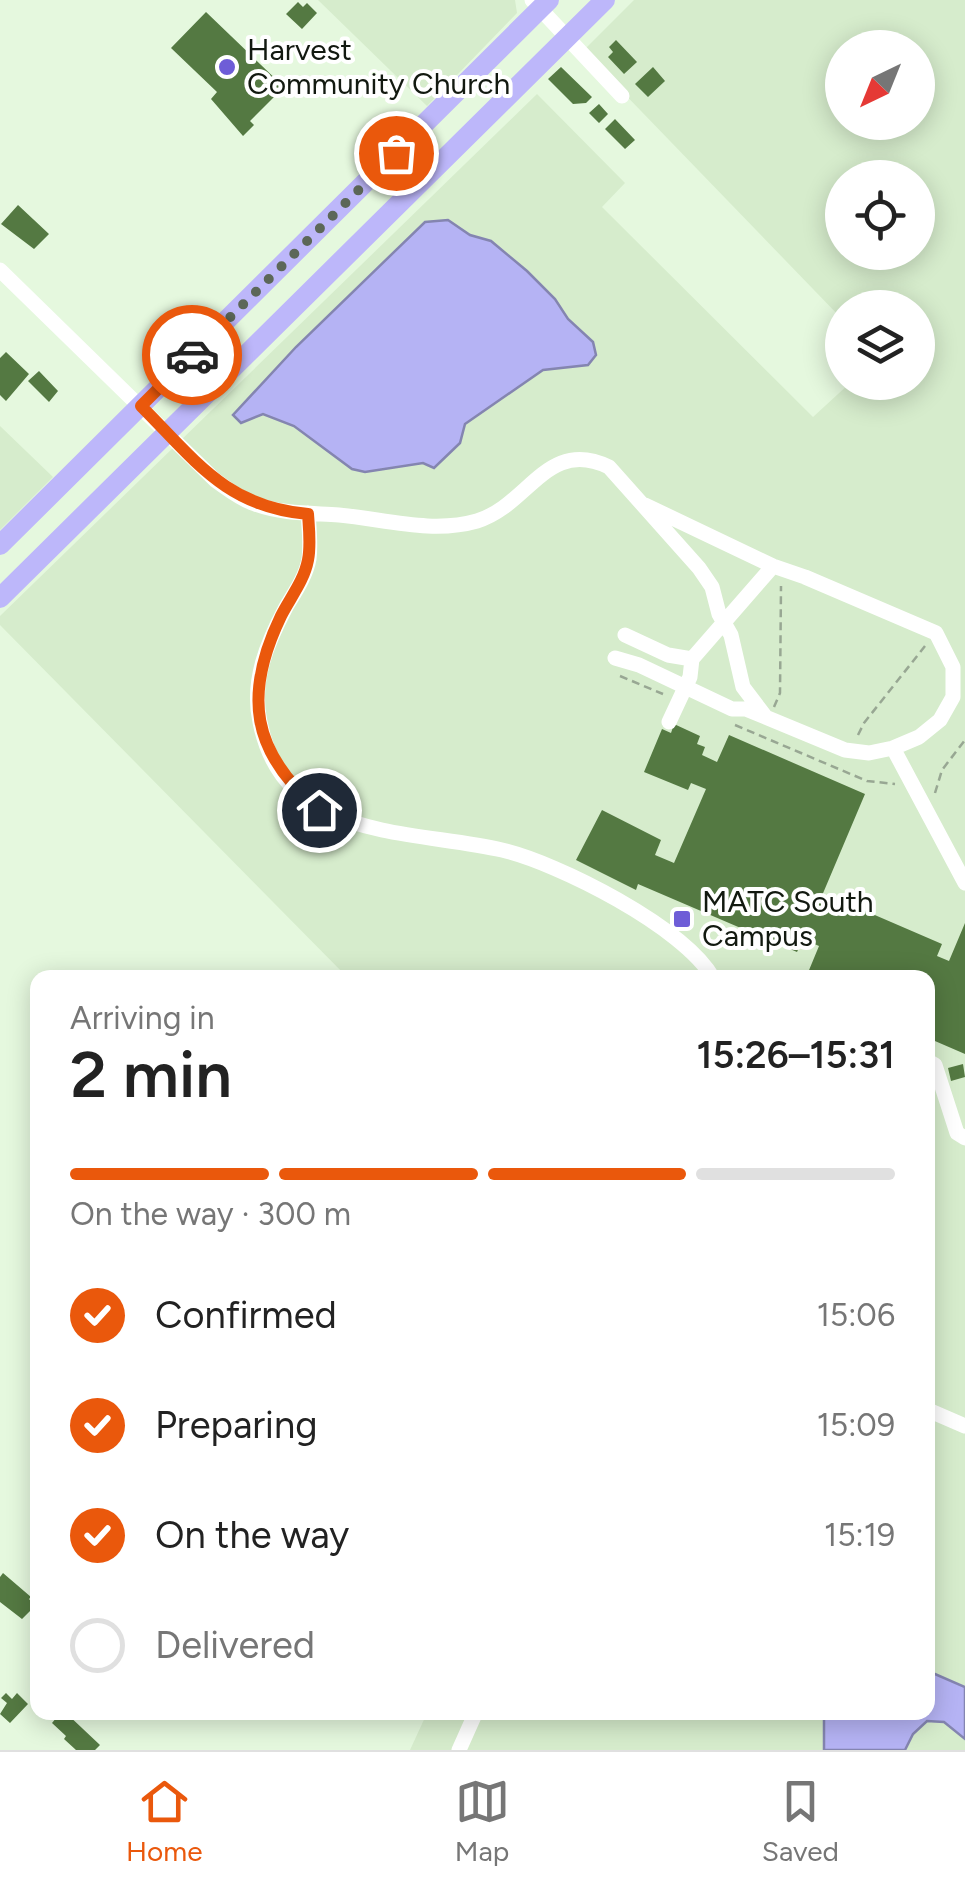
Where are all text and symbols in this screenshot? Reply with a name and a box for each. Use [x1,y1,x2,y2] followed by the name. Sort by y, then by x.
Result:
[825,30,935,140] north arrow
[825,30,935,400] map controls
[247,31,510,102] place label: Harvest Community Church
[216,56,238,78] marker: Harvest Community Church
[354,111,439,196] pin
[369,126,424,181] icon: bag
[825,160,935,270] button: locate
[825,290,935,400] button: layers
[142,305,242,405] courier
[165,328,220,383] icon: car
[277,768,362,853] pin
[292,783,347,838] icon: home
[702,883,874,954] place label: MATC South Campus
[671,908,693,930] marker: MATC South Campus
[70,999,215,1037] text: Arriving in
[697,1032,895,1078] text: 15:26–15:31
[70,1035,232,1113] text: 2 min
[70,1195,351,1233] text: On the way · 300 m
[70,1288,125,1343] icon: check
[155,1292,337,1338] text: Confirmed
[817,1296,895,1334] text: 15:06
[70,1398,125,1453] icon: check
[155,1402,317,1448] text: Preparing
[817,1406,895,1444] text: 15:09
[70,1508,125,1563] icon: check
[155,1512,349,1558] text: On the way
[824,1516,895,1554] text: 15:19
[155,1622,315,1668] text: Delivered
[126,1774,202,1868] tab: Home
[455,1774,510,1868] tab: Map
[762,1774,839,1868] tab: Saved

